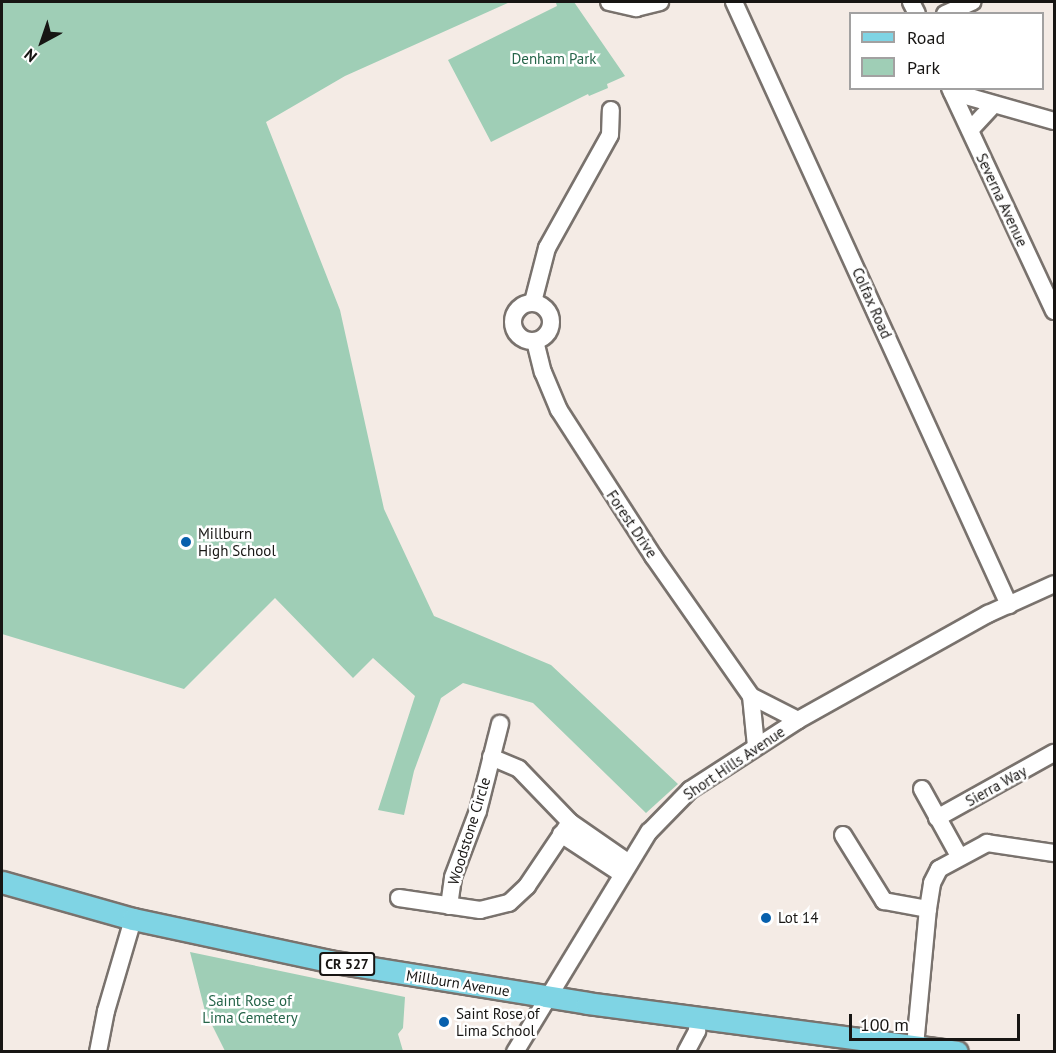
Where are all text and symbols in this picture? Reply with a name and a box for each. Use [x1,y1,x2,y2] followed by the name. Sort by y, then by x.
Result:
[12,12,72,72] north arrow
[849,12,1044,90] legend
[907,26,945,49] text: Road
[20,45,41,67] text: N
[511,50,597,68] park label: Denham Park
[907,56,940,79] text: Park
[972,150,1032,250] street label: Severna Avenue
[848,265,896,341] street label: Colfax Road
[603,487,661,561] street label: Forest Drive
[198,524,276,559] place label: Millburn High School
[179,535,193,549] marker: Millburn High School
[680,722,788,804] street label: Short Hills Avenue
[962,762,1030,810] street label: Sierra Way
[444,775,494,887] street label: Woodstone Circle
[778,909,818,927] place label: Lot 14
[759,911,773,925] marker: Lot 14
[318,953,376,975] road number: CR 527
[405,966,511,1000] street label: Millburn Avenue
[202,991,298,1026] park label: Saint Rose of Lima Cemetery
[852,1002,1023,1040] scale bar
[456,1004,540,1039] place label: Saint Rose of Lima School
[860,1013,909,1036] text: 100 m
[437,1015,451,1029] marker: Saint Rose of Lima School

